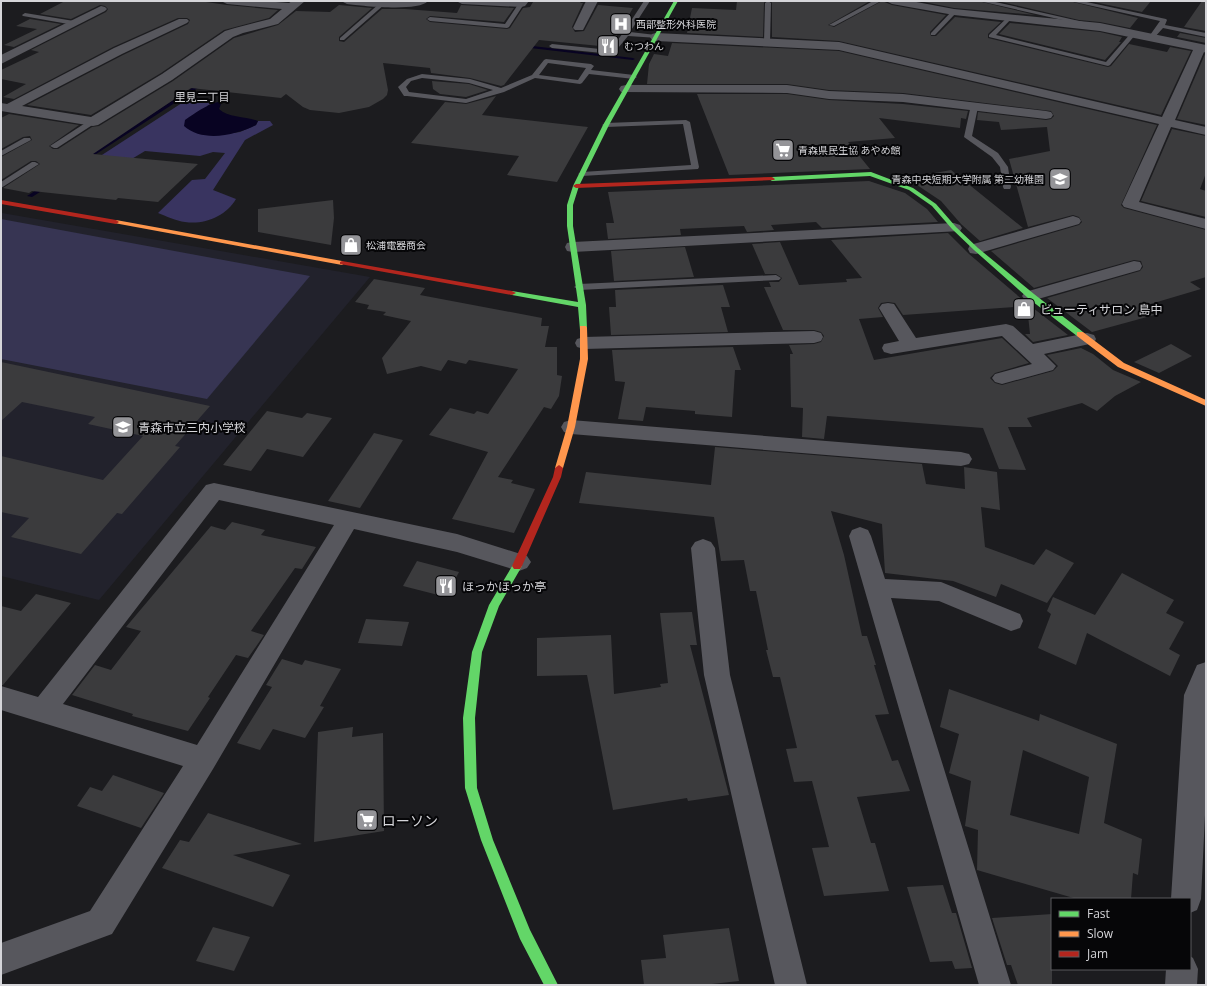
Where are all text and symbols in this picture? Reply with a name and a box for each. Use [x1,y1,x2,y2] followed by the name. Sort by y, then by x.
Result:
[608,11,634,37] hospital icon: 西部整形外科医院
[636,17,716,31] place label: 西部整形外科医院
[595,33,621,59] restaurant icon: むつわん
[624,39,664,53] place label: むつわん
[175,89,230,104] district label: 里見二丁目
[770,137,796,163] supermarket icon: 青森県民生協 あやめ館
[798,143,901,157] place label: 青森県民生協 あやめ館
[1047,166,1073,192] school or university icon: 青森中央短期大学附属 第二幼稚園
[891,172,1044,186] place label: 青森中央短期大学附属 第二幼稚園
[338,232,364,258] shop icon: 松浦電器商会
[366,238,426,252] place label: 松浦電器商会
[1011,296,1037,322] shop icon: ビューティサロン 島中
[1040,301,1162,318] place label: ビューティサロン 島中
[110,414,136,440] school or university icon: 青森市立三内小学校
[138,419,246,436] place label: 青森市立三内小学校
[433,573,459,599] restaurant icon: ほっかほっか亭
[462,578,546,595] place label: ほっかほっか亭
[354,807,380,833] supermarket icon: ローソン
[382,811,438,830] place label: ローソン
[1051,898,1191,970] legend
[1087,905,1110,922] text: Fast
[1087,925,1114,942] text: Slow
[1086,945,1108,962] text: Jam

